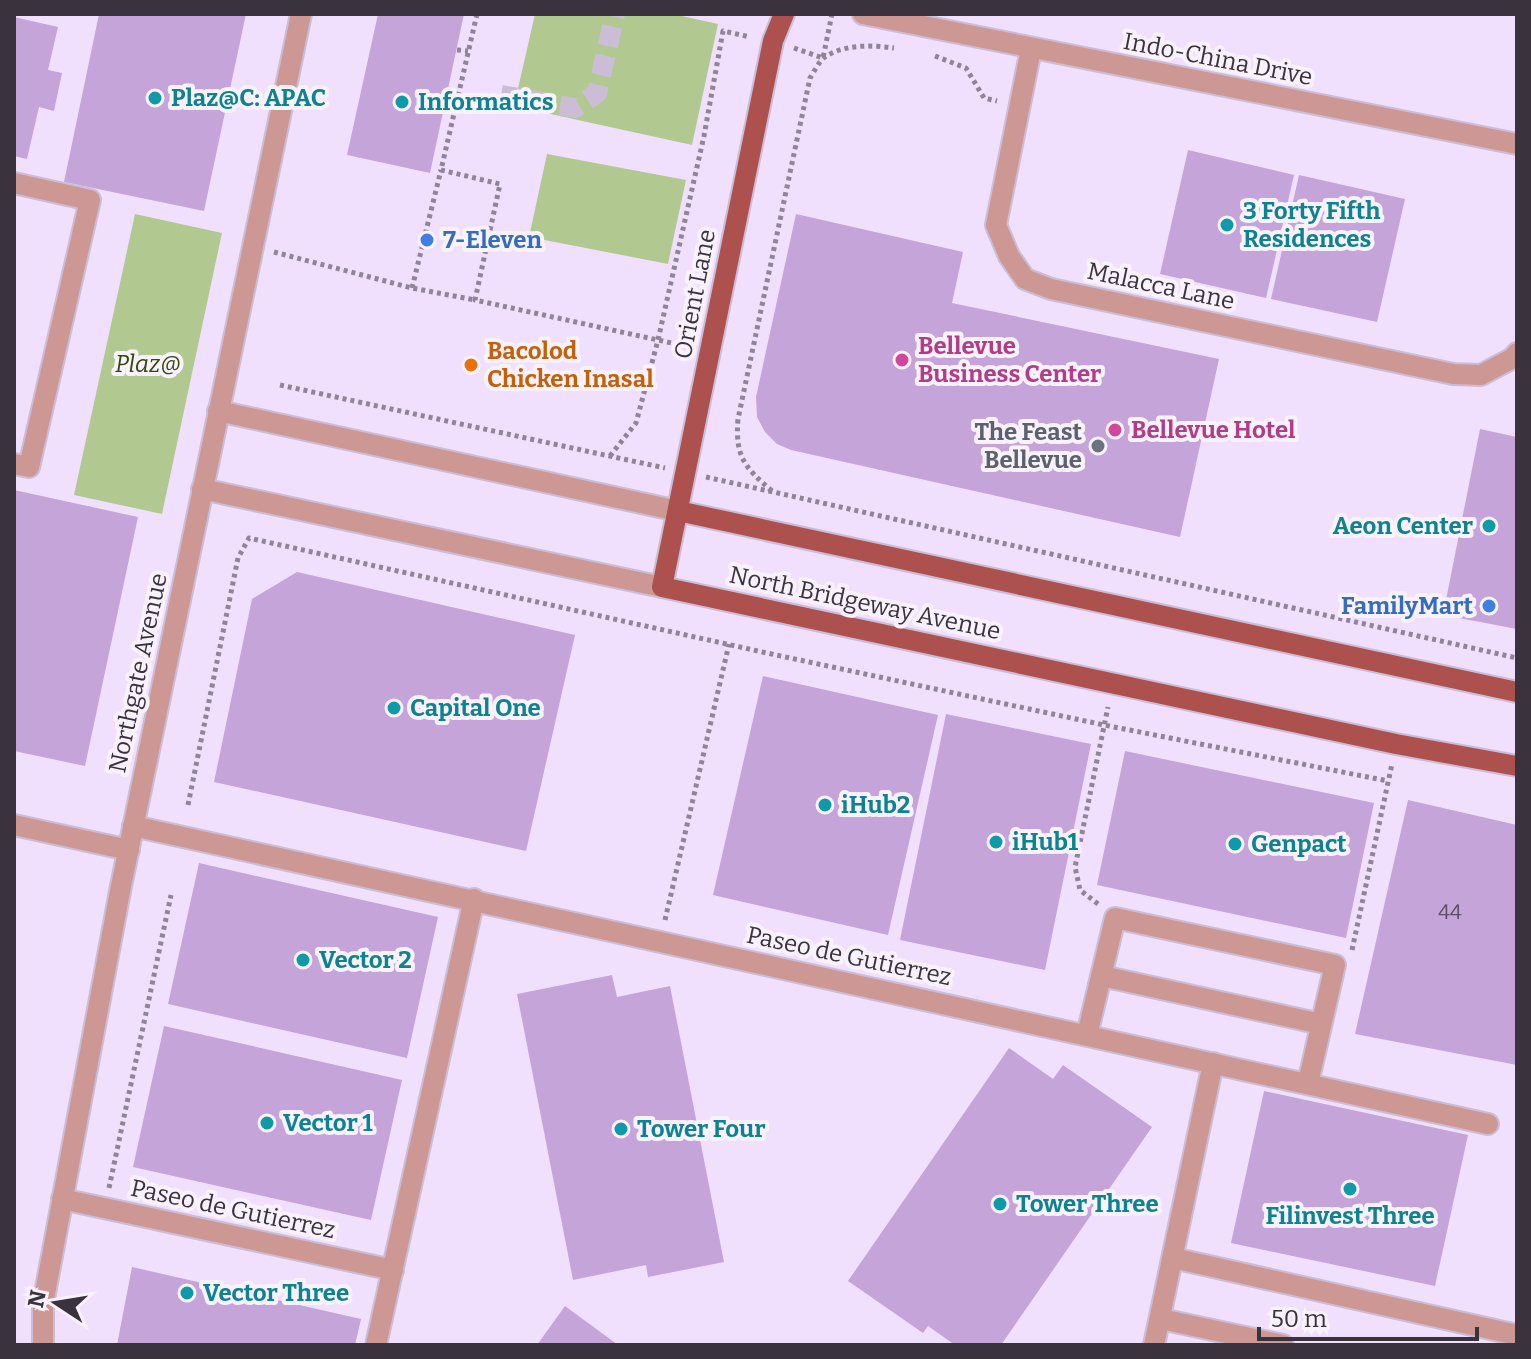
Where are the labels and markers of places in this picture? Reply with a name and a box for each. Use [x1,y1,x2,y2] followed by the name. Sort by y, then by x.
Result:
[171,84,326,112] place label: Plaz@C: APAC
[418,88,554,116] place label: Informatics
[146,89,164,107] marker: Plaz@C: APAC
[393,93,411,111] marker: Informatics
[1243,197,1380,253] place label: 3 Forty Fifth Residences
[1218,216,1236,234] marker: 3 Forty Fifth Residences
[443,226,542,254] place label: 7-Eleven
[418,231,436,249] marker: 7-Eleven
[918,332,1101,388] place label: Bellevue Business Center
[487,337,654,393] place label: Bacolod Chicken Inasal
[893,351,911,369] marker: Bellevue Business Center
[462,356,480,374] marker: Bacolod Chicken Inasal
[1131,416,1296,444] place label: Bellevue Hotel
[974,418,1083,474] place label: The Feast Bellevue
[1106,421,1124,439] marker: Bellevue Hotel
[1089,437,1107,455] marker: The Feast Bellevue
[1333,512,1473,540] place label: Aeon Center
[1480,517,1498,535] marker: Aeon Center
[1341,592,1474,620] place label: FamilyMart
[1480,597,1498,615] marker: FamilyMart
[410,694,541,722] place label: Capital One
[385,699,403,717] marker: Capital One
[841,791,910,819] place label: iHub2
[816,796,834,814] marker: iHub2
[1012,828,1079,856] place label: iHub1
[1251,830,1347,858] place label: Genpact
[987,833,1005,851] marker: iHub1
[1226,835,1244,853] marker: Genpact
[319,946,412,974] place label: Vector 2
[294,951,312,969] marker: Vector 2
[283,1109,373,1137] place label: Vector 1
[258,1114,276,1132] marker: Vector 1
[637,1115,766,1143] place label: Tower Four
[612,1120,630,1138] marker: Tower Four
[1341,1180,1359,1198] marker: Filinvest Three
[1016,1190,1159,1218] place label: Tower Three
[991,1195,1009,1213] marker: Tower Three
[1265,1202,1435,1230] place label: Filinvest Three
[203,1279,349,1307] place label: Vector Three
[178,1284,196,1302] marker: Vector Three

